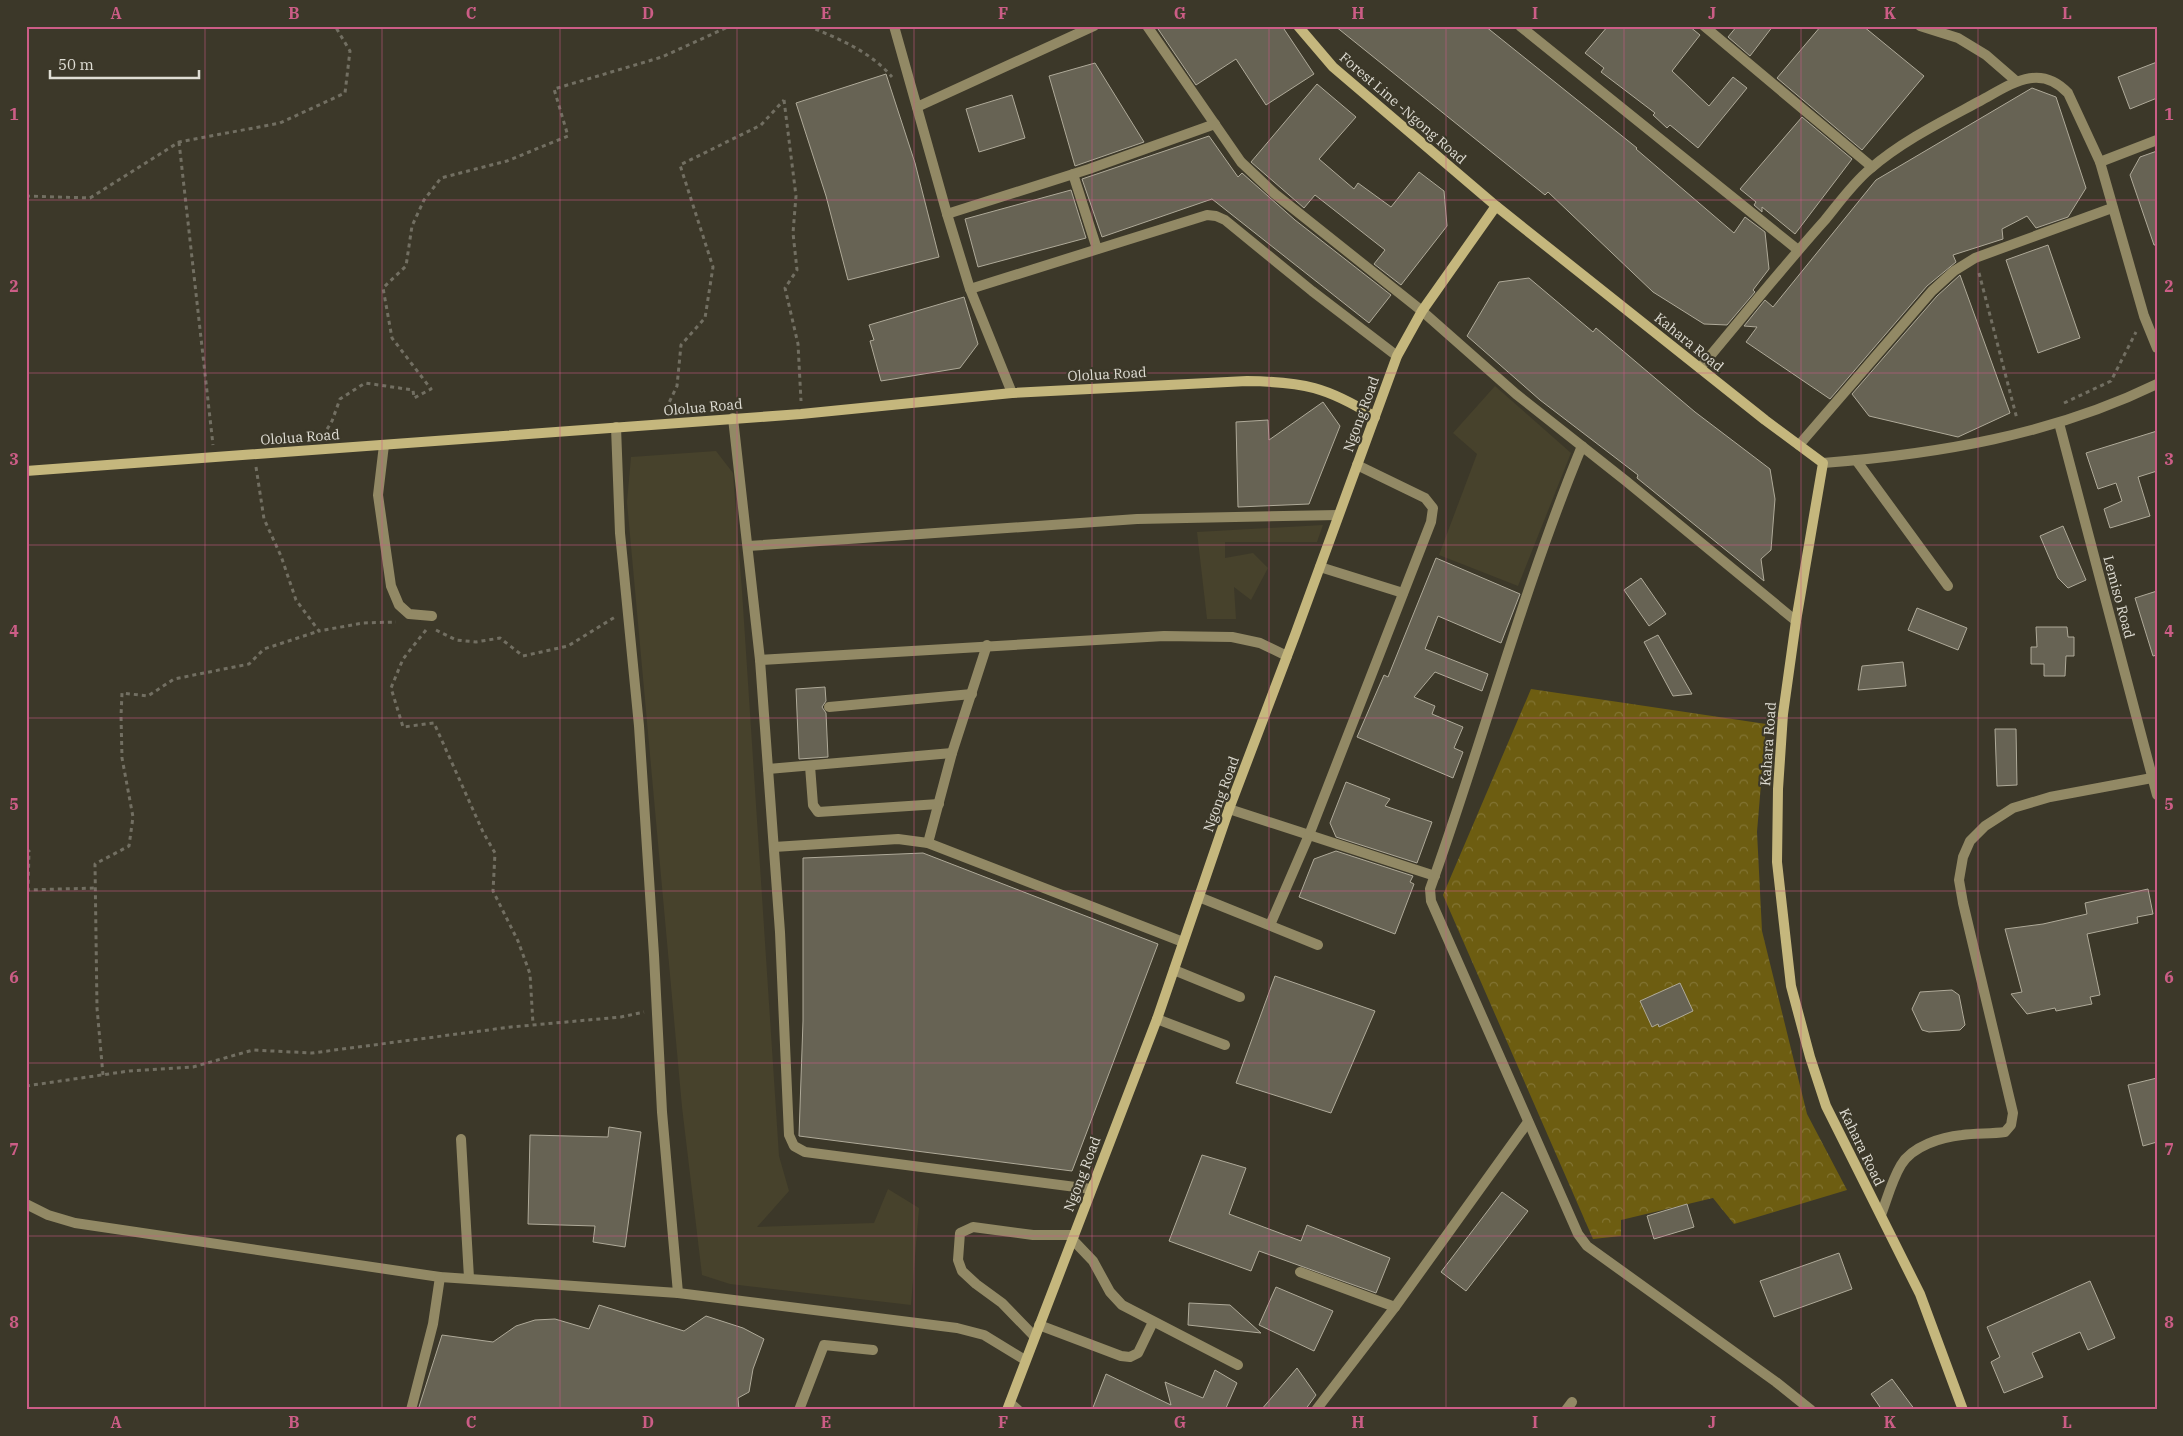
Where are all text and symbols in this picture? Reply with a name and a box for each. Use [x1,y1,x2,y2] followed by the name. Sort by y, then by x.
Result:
[110,3,122,23] text: A
[288,3,300,23] text: B
[466,3,476,23] text: C
[642,3,654,23] text: D
[821,3,831,23] text: E
[998,3,1008,23] text: F
[1174,3,1186,23] text: G
[1352,3,1365,23] text: H
[1532,3,1538,23] text: I
[1708,3,1716,23] text: J
[1884,3,1897,23] text: K
[2062,3,2072,23] text: L
[50,48,199,80] scale bar
[1336,48,1470,168] street label: Forest Line -Ngong Road
[58,55,94,74] text: 50 m
[9,104,19,124] text: 1
[2164,104,2174,124] text: 1
[9,276,19,296] text: 2
[2164,276,2174,296] text: 2
[1651,309,1728,376] street label: Kahara Road
[1067,363,1148,385] street label: Ololua Road
[1339,373,1383,454] street label: Ngong Road
[663,395,744,419] street label: Ololua Road
[260,425,341,449] street label: Ololua Road
[9,449,19,469] text: 3
[2164,449,2174,469] text: 3
[2099,554,2139,641] street label: Lemiso Road
[9,621,19,641] text: 4
[2164,621,2174,641] text: 4
[1756,701,1780,787] street label: Kahara Road
[1199,753,1243,834] street label: Ngong Road
[9,794,19,814] text: 5
[2164,794,2174,814] text: 5
[9,967,19,987] text: 6
[2164,967,2174,987] text: 6
[1835,1105,1889,1189] street label: Kahara Road
[1059,1133,1105,1214] street label: Ngong Road
[9,1139,19,1159] text: 7
[2164,1139,2174,1159] text: 7
[9,1312,19,1332] text: 8
[2164,1312,2174,1332] text: 8
[110,1412,122,1432] text: A
[288,1412,300,1432] text: B
[466,1412,476,1432] text: C
[642,1412,654,1432] text: D
[821,1412,831,1432] text: E
[998,1412,1008,1432] text: F
[1174,1412,1186,1432] text: G
[1352,1412,1365,1432] text: H
[1532,1412,1538,1432] text: I
[1708,1412,1716,1432] text: J
[1884,1412,1897,1432] text: K
[2062,1412,2072,1432] text: L

